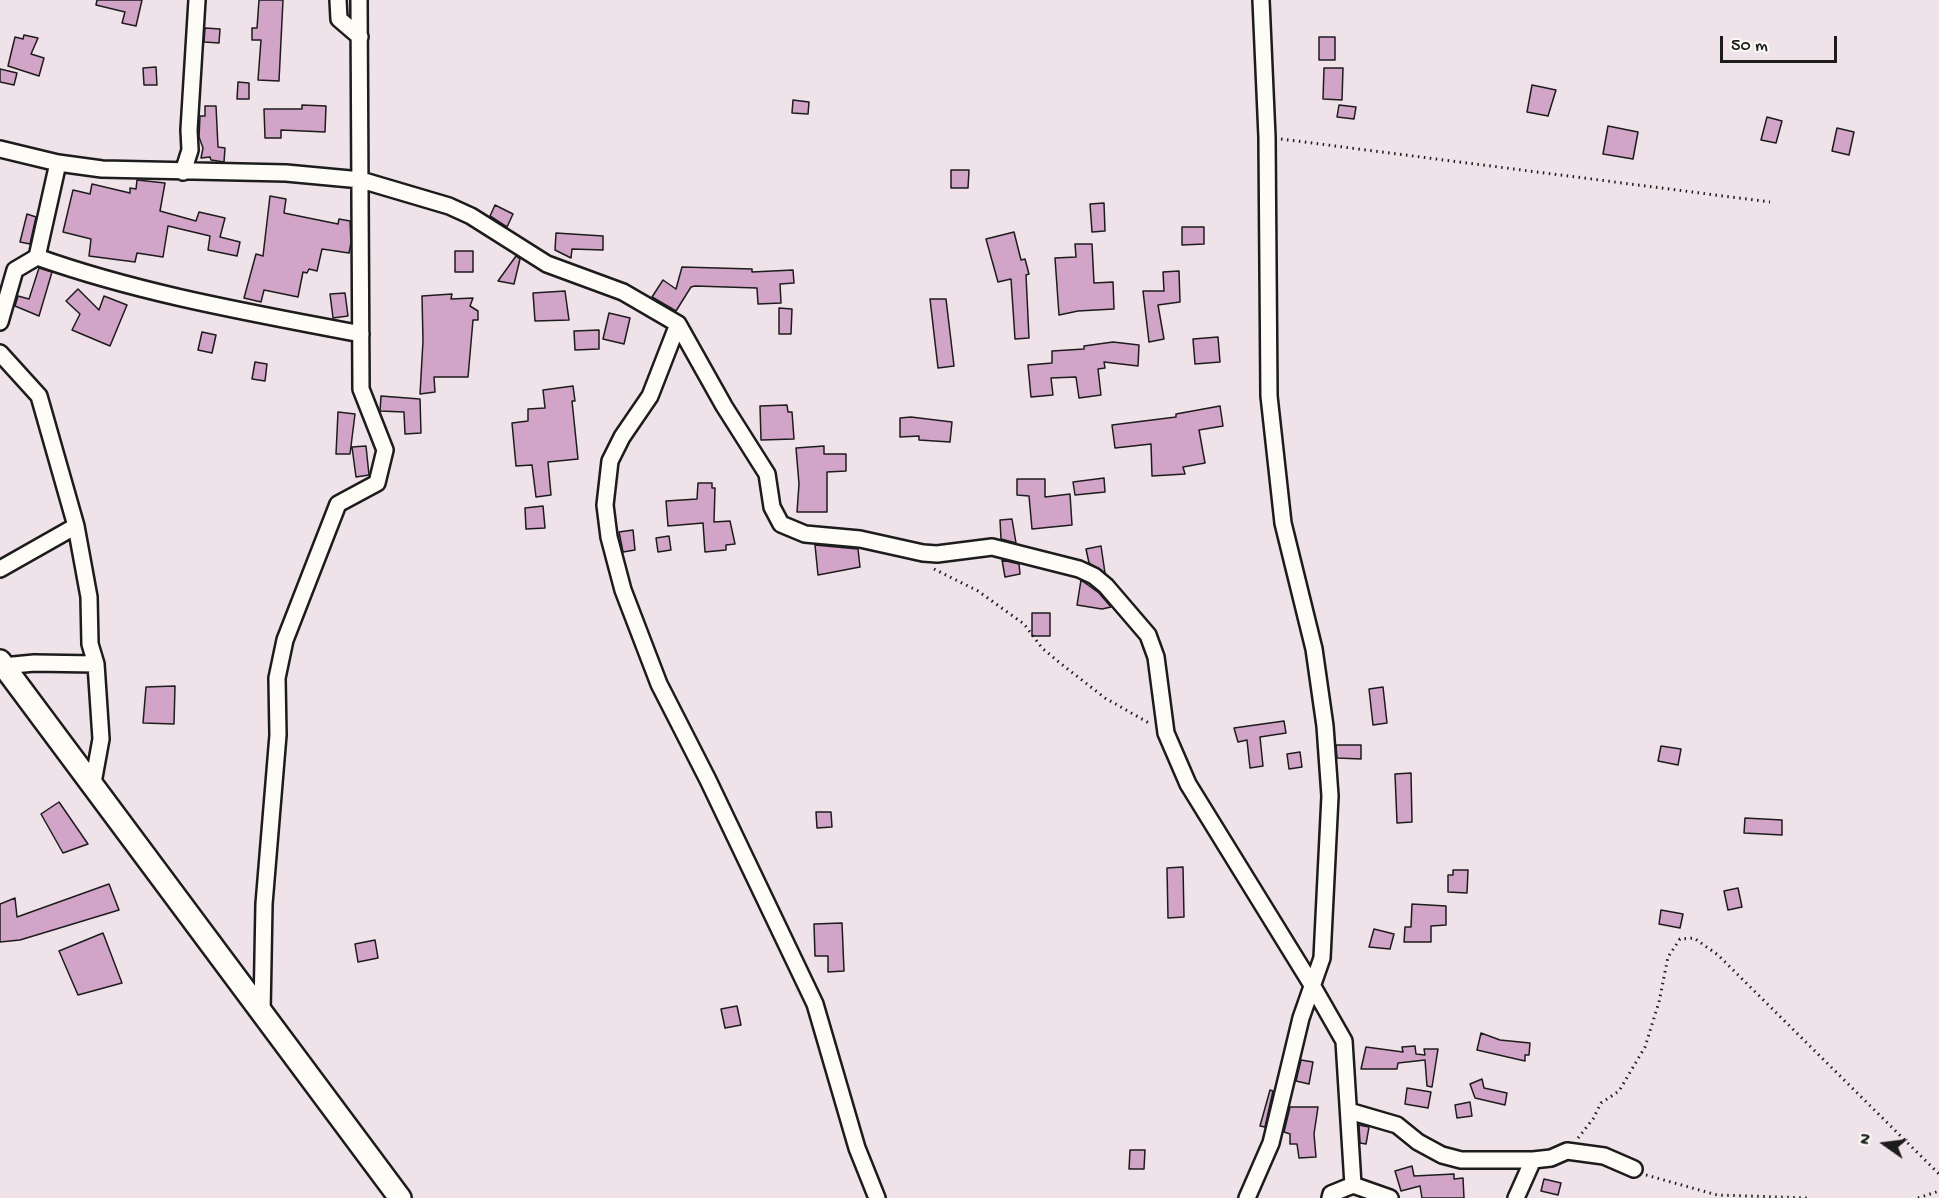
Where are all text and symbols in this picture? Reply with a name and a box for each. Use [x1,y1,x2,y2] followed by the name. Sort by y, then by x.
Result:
[1723,24,1840,62] scale bar
[1731,36,1768,57] text: 50 m
[1855,1114,1915,1174] north arrow
[1857,1132,1878,1147] text: N

